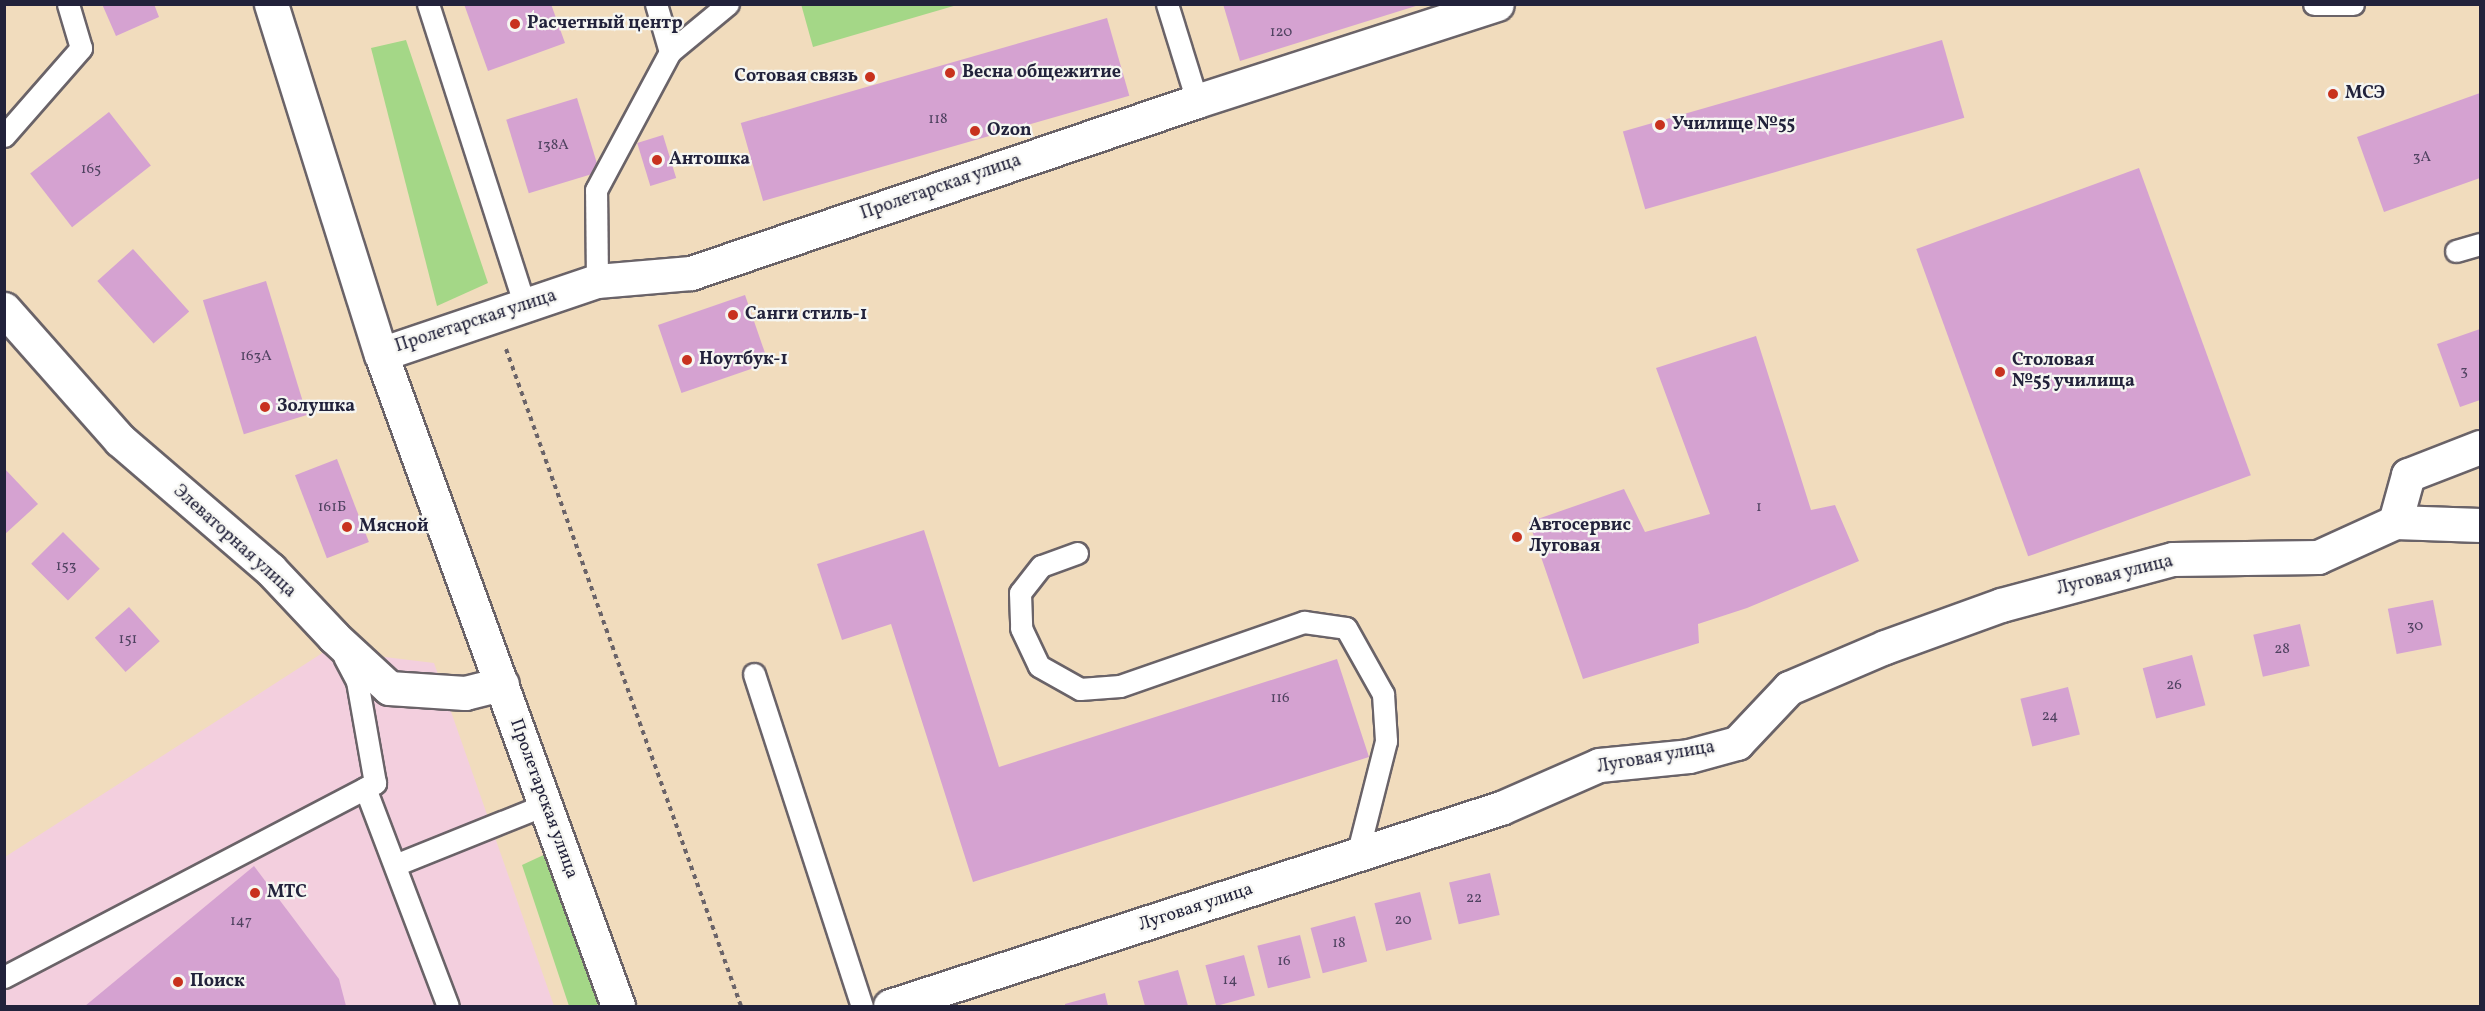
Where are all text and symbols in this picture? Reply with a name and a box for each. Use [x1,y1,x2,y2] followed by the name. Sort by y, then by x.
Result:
[527,13,683,35] place label: Расчетный центр
[508,17,522,31] marker: Расчетный центр
[1270,24,1292,42] house number: 120
[962,62,1121,84] place label: Весна общежитие
[734,66,858,88] place label: Сотовая связь
[943,66,957,80] marker: Весна общежитие
[863,70,877,84] marker: Сотовая связь
[2345,83,2385,105] place label: МСЭ
[2326,87,2340,101] marker: МСЭ
[928,111,948,129] house number: 118
[1672,114,1795,136] place label: Училище №55
[1653,118,1667,132] marker: Училище №55
[987,120,1032,142] place label: Ozon
[968,124,982,138] marker: Ozon
[537,137,569,155] house number: 138А
[669,149,750,171] place label: Антошка
[2413,149,2431,167] house number: 3А
[858,150,1024,226] street label: Пролетарская улица
[650,153,664,167] marker: Антошка
[81,161,101,179] house number: 165
[392,286,560,358] street label: Пролетарская улица
[745,304,867,326] place label: Санги стиль-1
[726,308,740,322] marker: Санги стиль-1
[240,348,272,366] house number: 163А
[699,349,788,371] place label: Ноутбук-1
[2012,351,2135,394] place label: Столовая №55 училища
[680,353,694,367] marker: Ноутбук-1
[2460,363,2468,381] house number: 3
[1993,365,2007,379] marker: Столовая №55 училища
[277,396,355,418] place label: Золушка
[258,400,272,414] marker: Золушка
[168,481,300,603] street label: Элеваторная улица
[318,499,346,517] house number: 161Б
[1756,499,1762,517] house number: 1
[359,516,429,538] place label: Мясной
[1529,516,1631,558] place label: Автосервис Луговая
[340,520,354,534] marker: Мясной
[1510,530,1524,544] marker: Автосервис Луговая
[2054,551,2176,601] street label: Луговая улица
[56,558,76,576] house number: 153
[2407,618,2423,636] house number: 30
[119,631,137,649] house number: 151
[2274,641,2290,659] house number: 28
[2166,677,2182,695] house number: 26
[1270,690,1290,708] house number: 116
[2042,708,2058,726] house number: 24
[504,716,582,882] street label: Пролетарская улица
[1595,737,1717,779] street label: Луговая улица
[1136,879,1256,937] street label: Луговая улица
[267,882,307,904] place label: МТС
[248,886,262,900] marker: МТС
[1466,890,1482,908] house number: 22
[1395,912,1411,930] house number: 20
[230,913,252,931] house number: 147
[1332,935,1346,953] house number: 18
[1277,953,1291,971] house number: 16
[190,971,245,993] place label: Поиск
[1223,972,1237,990] house number: 14
[171,975,185,989] marker: Поиск

